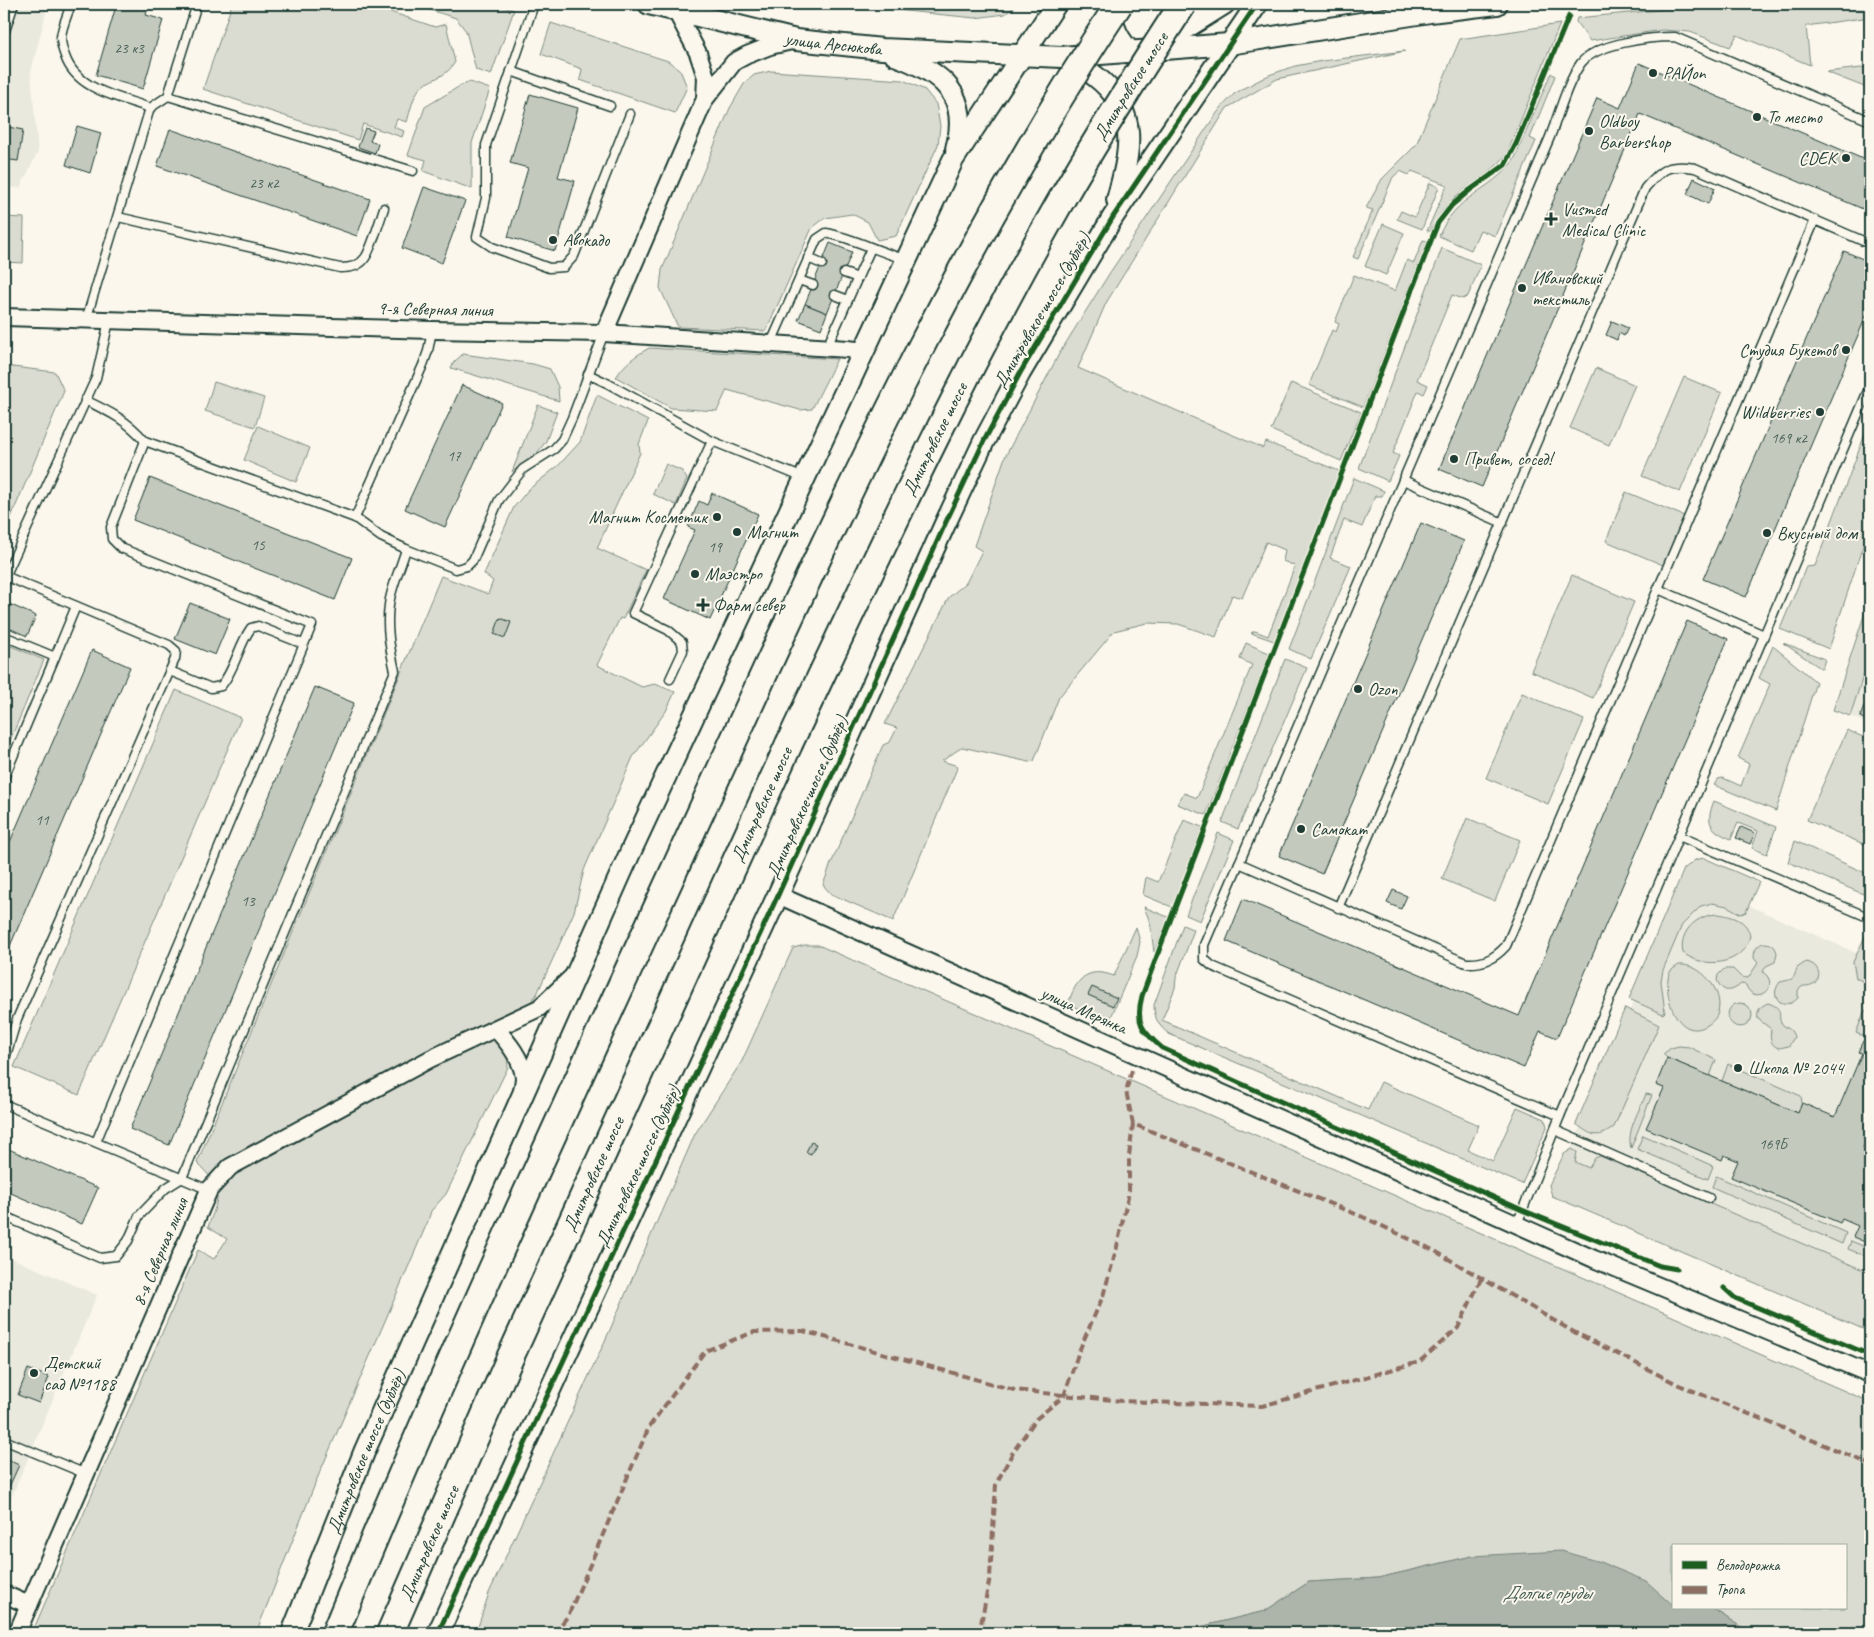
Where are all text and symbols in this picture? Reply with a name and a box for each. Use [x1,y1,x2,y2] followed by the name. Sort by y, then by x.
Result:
[782,27,884,60] street label: улица Арсюкова
[1088,27,1174,144] street label: Дмитровское шоссе
[114,39,145,58] house number: 23 к3
[1663,62,1707,84] place label: РАЙon
[1647,67,1659,79] marker: РАЙon
[1767,106,1824,128] place label: То место
[1599,110,1672,153] place label: Oldboy Barbershop
[1751,111,1763,123] marker: То место
[1583,125,1595,137] marker: Oldboy Barbershop
[1799,147,1839,169] place label: CDEK
[1840,152,1852,164] marker: CDEK
[249,174,280,193] house number: 23 к2
[1562,198,1647,241] place label: Vusmed Medical Clinic
[1544,212,1558,226] marker: Vusmed Medical Clinic
[989,228,1096,391] street label: Дмитровское шоссе (дублёр)
[563,229,611,251] place label: Авокадо
[547,234,559,246] marker: Авокадо
[1532,267,1604,310] place label: Ивановский текстиль
[1516,282,1528,294] marker: Ивановский текстиль
[377,297,494,321] street label: 9-я Северная линия
[1739,339,1839,361] place label: Студия Букетов
[1840,344,1852,356] marker: Студия Букетов
[898,378,973,499] street label: Дмитровское шоссе
[1741,401,1812,423] place label: Wildberries
[1814,406,1826,418] marker: Wildberries
[1771,429,1808,448] house number: 169 к2
[447,447,462,466] house number: 17
[1464,448,1556,470] place label: Привет, сосед!
[1448,453,1460,465] marker: Привет, сосед!
[589,506,709,528] place label: Магнит Косметик
[711,511,723,523] marker: Магнит Косметик
[747,521,799,543] place label: Магнит
[1777,522,1859,544] place label: Вкусный дом
[731,526,743,538] marker: Магнит
[1761,527,1773,539] marker: Вкусный дом
[251,536,266,555] house number: 15
[708,538,723,557] house number: 19
[705,563,764,585] place label: Маэстро
[689,568,701,580] marker: Маэстро
[713,594,786,616] place label: Фарм север
[697,599,709,611] marker: Фарм север
[1368,678,1398,700] place label: Ozon
[1352,683,1364,695] marker: Ozon
[761,712,853,882] street label: Дмитровское шоссе (дублёр)
[726,745,796,867] street label: Дмитровское шоссе
[35,811,50,830] house number: 11
[1311,818,1368,840] place label: Самокат
[1295,823,1307,835] marker: Самокат
[241,892,256,911] house number: 13
[1037,981,1132,1039] street label: улица Мерянка
[1748,1057,1846,1079] place label: Школа № 2044
[1732,1062,1744,1074] marker: Школа № 2044
[591,1082,685,1250] street label: Дмитровское шоссе (дублёр)
[559,1113,629,1235] street label: Дмитровское шоссе
[1759,1135,1789,1154] house number: 169Б
[127,1193,193,1309] street label: 8-я Северная линия
[44,1352,117,1395] place label: Детский сад №1188
[322,1365,411,1537] street label: Дмитровское шоссе (дублёр)
[28,1367,40,1379] marker: Детский сад №1188
[394,1481,464,1604] street label: Дмитровское шоссе
[1672,1544,1846,1610] legend
[1716,1556,1780,1575] text: Велодорожка
[1716,1580,1745,1599] text: Тропа
[1502,1581,1594,1605] water label: Долгие пруды

